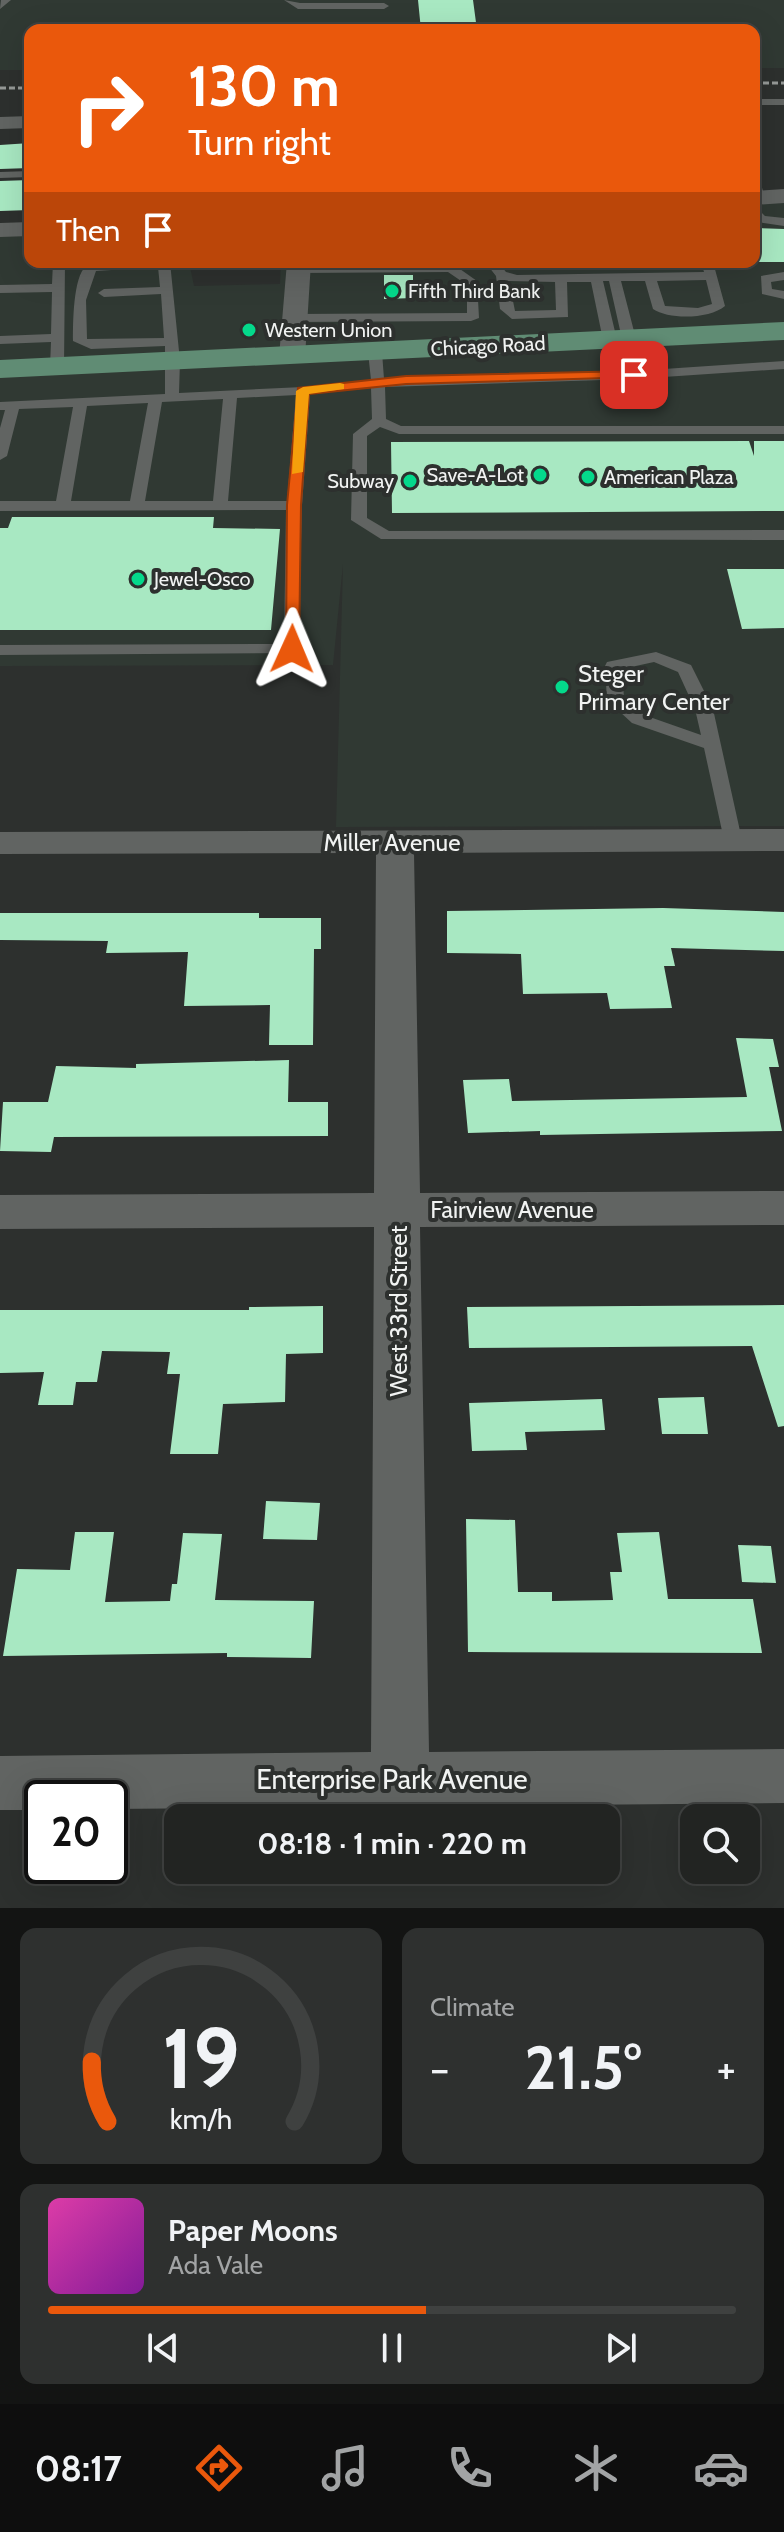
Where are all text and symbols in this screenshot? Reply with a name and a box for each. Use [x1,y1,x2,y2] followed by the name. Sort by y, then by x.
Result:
[188,52,340,120] text: 130 m
[56,56,160,160] icon: right
[188,120,331,164] text: Turn right
[136,208,180,252] icon: arrive
[56,212,120,249] text: Then
[408,279,540,303] place label: Fifth Third Bank
[383,282,401,300] marker: Fifth Third Bank
[265,318,392,342] place label: Western Union
[240,321,258,339] marker: Western Union
[430,331,546,361] street label: Chicago Road
[600,341,668,409] pin
[612,353,656,397] icon: arrive
[426,463,524,487] place label: Save-A-Lot
[604,465,734,489] place label: American Plaza
[531,466,549,484] marker: Save-A-Lot
[579,468,597,486] marker: American Plaza
[327,469,394,493] place label: Subway
[401,472,419,490] marker: Subway
[153,567,250,591] place label: Jewel-Osco
[129,570,147,588] marker: Jewel-Osco
[250,607,334,691] position arrow
[578,659,730,716] place label: Steger Primary Center
[553,678,571,696] marker: Steger Primary Center
[324,828,460,857] street label: Miller Avenue
[430,1195,594,1224] street label: Fairview Avenue
[384,1225,413,1397] street label: West 33rd Street
[256,1762,528,1796] street label: Enterprise Park Avenue
[24,1780,128,1884] speed limit sign: 20
[680,1804,760,1884] map controls
[680,1804,760,1884] button: search
[257,1825,527,1862] text: 08:18 · 1 min · 220 m
[430,1991,515,2023] text: Climate
[162,2008,240,2109] text: 19
[525,2031,641,2104] text: 21.5°
[430,2042,449,2095] text: −
[717,2042,736,2095] text: +
[170,2101,232,2136] text: km/h
[168,2212,338,2249] text: Paper Moons
[168,2249,263,2281] text: Ada Vale
[141,2326,185,2370] icon: previous
[370,2326,414,2370] icon: pause
[599,2326,643,2370] icon: next
[191,2440,247,2496] icon: directions
[317,2440,373,2496] icon: music
[442,2440,498,2496] icon: phone
[568,2440,624,2496] icon: climate
[693,2440,749,2496] icon: car
[35,2446,122,2490] text: 08:17

